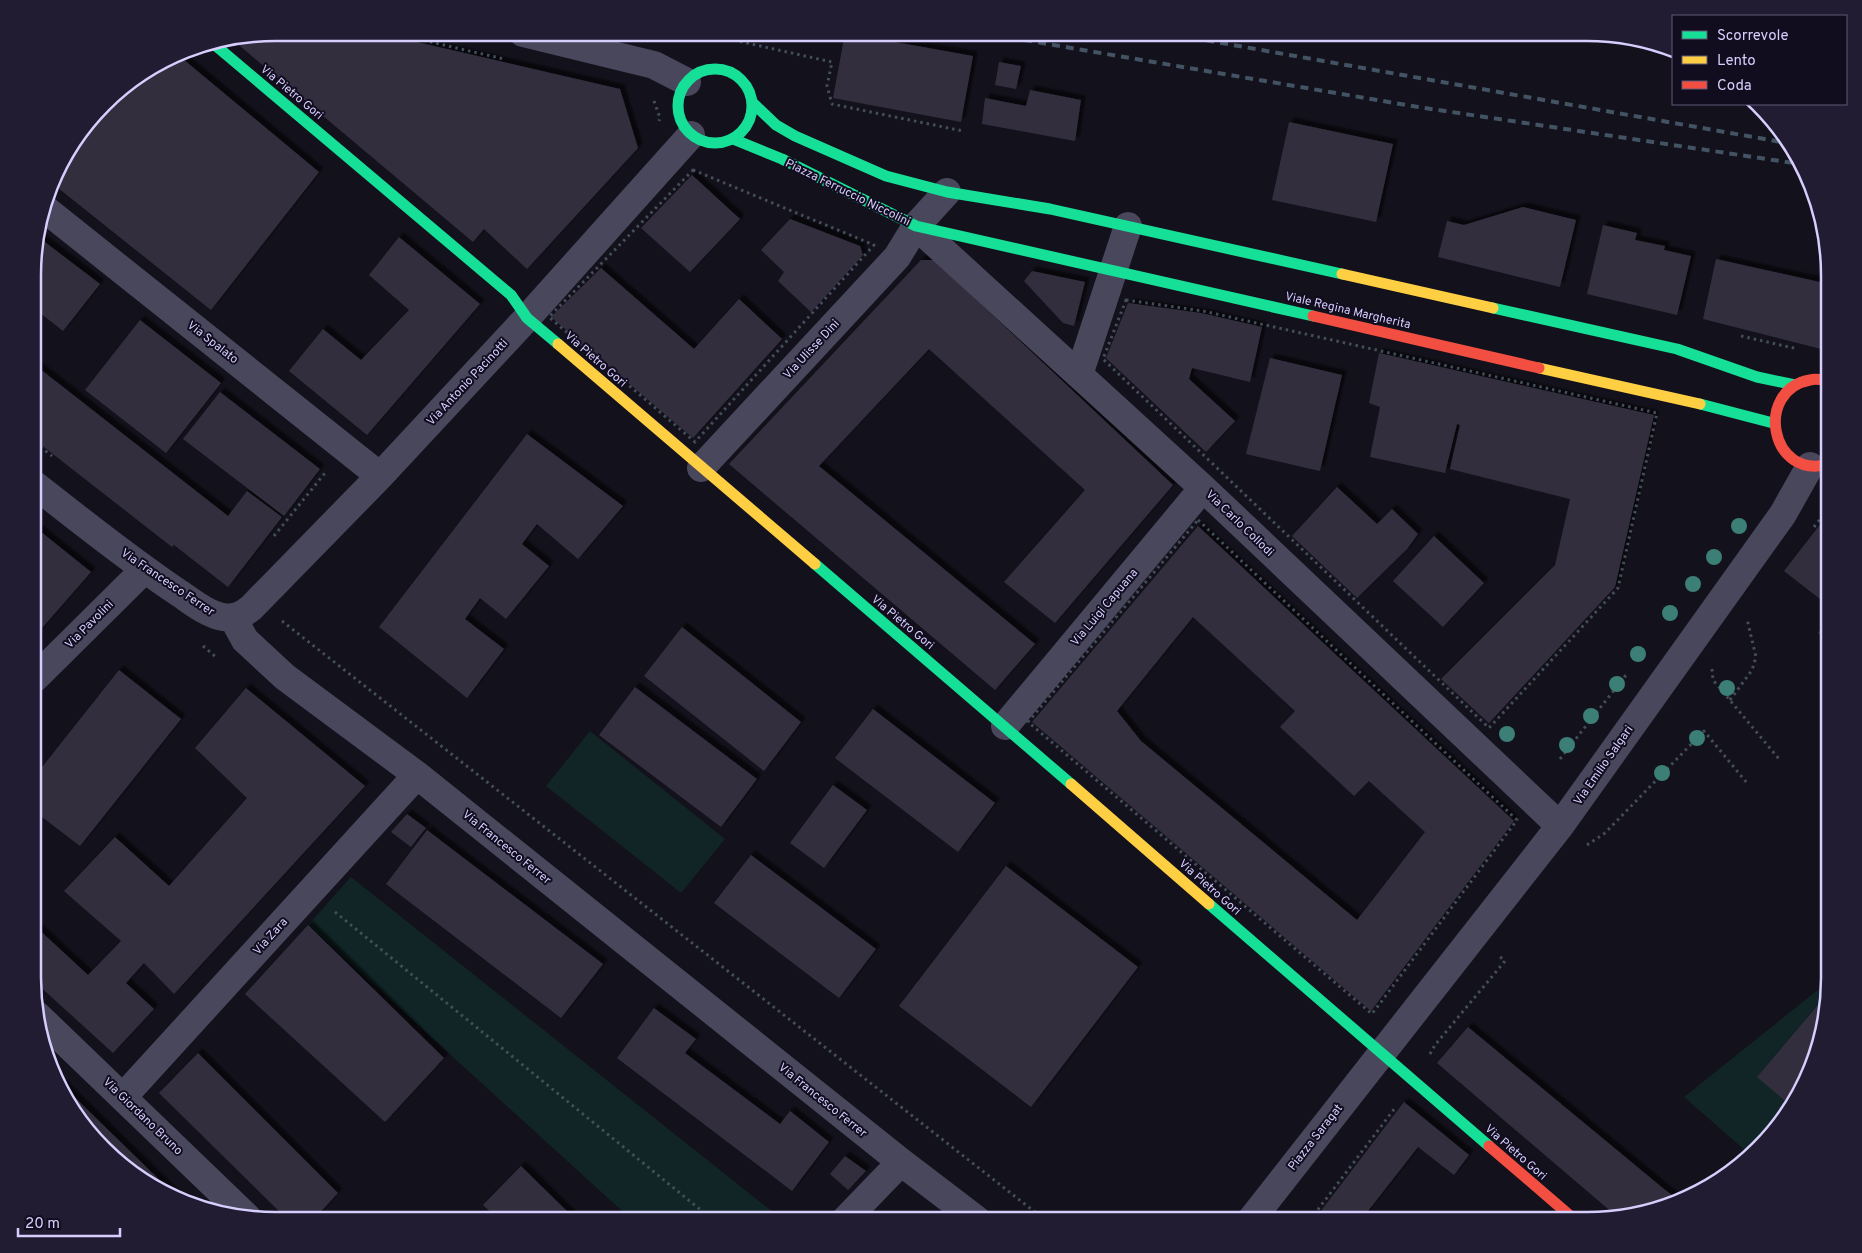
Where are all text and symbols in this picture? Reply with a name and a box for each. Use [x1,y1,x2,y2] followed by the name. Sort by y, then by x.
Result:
[1672,15,1847,105] legend
[1717,27,1789,46] text: Scorrevole
[1717,52,1756,71] text: Lento
[257,62,326,124] street label: Via Pietro Gori
[1717,77,1752,96] text: Coda
[782,156,913,230] street label: Piazza Ferruccio Niccolini
[1283,289,1412,333] street label: Viale Regina Margherita
[780,316,843,383] street label: Via Ulisse Dini
[183,318,242,368] street label: Via Spalato
[561,328,630,391] street label: Via Pietro Gori
[423,336,512,429] street label: Via Antonio Pacinotti
[1202,487,1277,560] street label: Via Carlo Collodi
[117,545,218,620] street label: Via Francesco Ferrer
[1068,566,1142,650] street label: Via Luigi Capuana
[868,592,937,654] street label: Via Pietro Gori
[62,597,117,652] street label: Via Pavolini
[1570,723,1637,809] street label: Via Emilio Salgari
[459,807,554,889] street label: Via Francesco Ferrer
[1175,856,1244,919] street label: Via Pietro Gori
[250,915,292,959] street label: Via Zara
[775,1060,870,1142] street label: Via Francesco Ferrer
[99,1075,186,1159] street label: Via Giordano Bruno
[1285,1101,1347,1174] street label: Piazza Saragat
[1481,1121,1550,1184] street label: Via Pietro Gori
[18,1206,120,1238] scale bar
[25,1215,60,1234] text: 20 m

